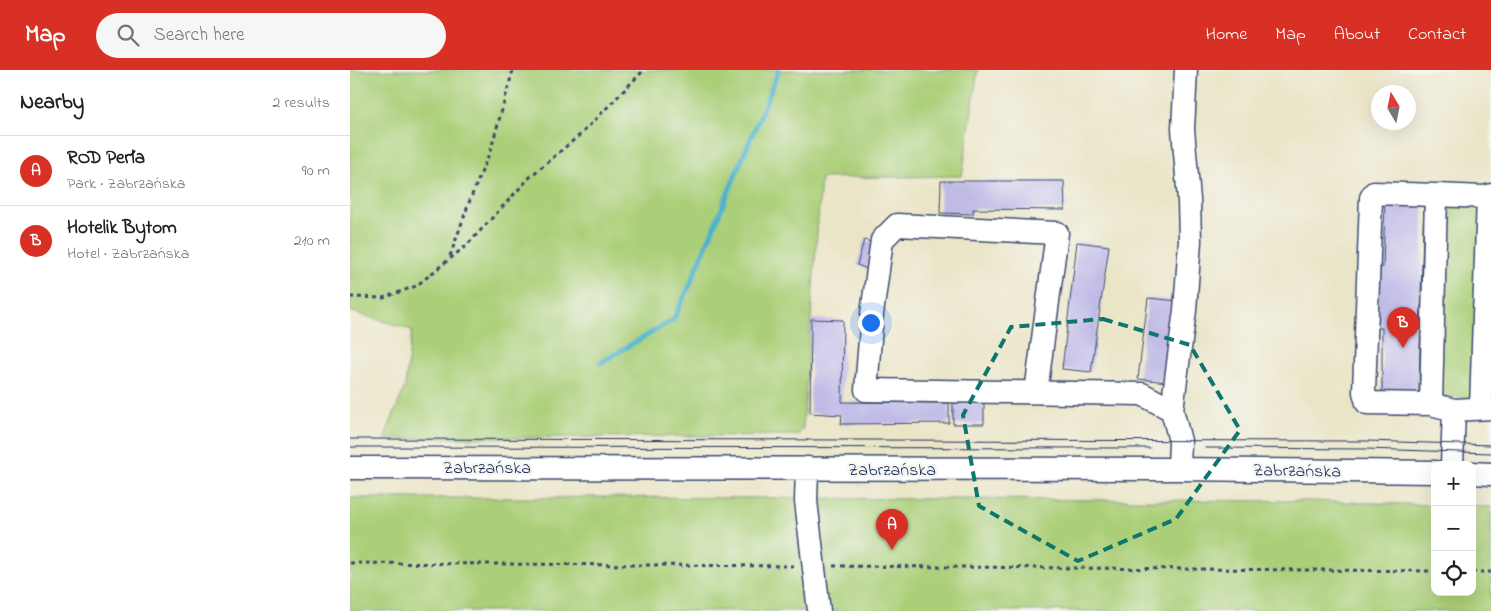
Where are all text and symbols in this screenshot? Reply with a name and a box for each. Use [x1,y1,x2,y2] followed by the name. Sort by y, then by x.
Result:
[96,13,446,58] search box
[25,18,66,53] text: Map
[114,21,142,49] icon: search
[154,22,245,49] text: Search here
[1206,22,1247,48] text: Home
[1275,22,1306,48] text: Map
[1334,22,1380,48] text: About
[1408,22,1466,48] text: Contact
[1371,85,1416,130] north arrow
[20,88,84,118] text: Nearby
[272,91,330,115] text: 2 results
[67,145,145,172] text: ROD Perła
[31,159,41,183] text: A
[302,159,330,183] text: 90 m
[67,172,185,196] text: Park · Zabrzańska
[67,215,177,242] text: Hotelik Bytom
[31,229,41,253] text: B
[294,229,330,253] text: 210 m
[67,242,189,266] text: Hotel · Zabrzańska
[1387,307,1419,348] pin: B
[858,310,884,336] your location
[443,456,531,482] street label: Zabrzańska
[848,458,936,484] street label: Zabrzańska
[1253,458,1341,486] street label: Zabrzańska
[1431,461,1476,596] map controls
[1431,461,1476,506] button: +
[1431,506,1476,551] button: −
[876,509,908,550] pin: A
[1431,551,1476,596] button: locate

